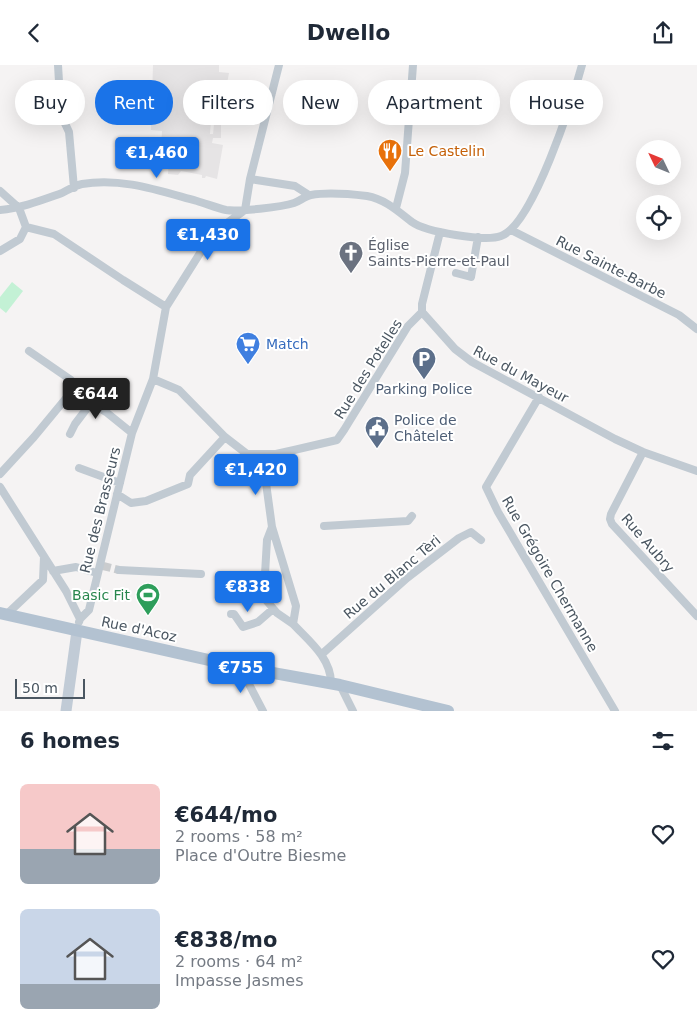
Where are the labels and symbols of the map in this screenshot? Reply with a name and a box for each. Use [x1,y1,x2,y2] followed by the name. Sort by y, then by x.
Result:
[116,137,198,179] pin: €1,460
[377,138,403,172] restaurant icon: Le Castelin
[636,140,681,185] north arrow
[408,143,485,159] place label: Le Castelin
[167,219,249,261] pin: €1,430
[553,232,669,302] street label: Rue Sainte-Barbe
[368,237,510,269] place label: Église Saints-Pierre-et-Paul
[338,240,364,274] church icon: Église Saints-Pierre-et-Paul
[331,316,405,422] street label: Rue des Potelles
[235,331,261,365] supermarket icon: Match
[266,336,309,352] place label: Match
[471,342,572,406] street label: Rue du Mayeur
[411,346,437,380] parking icon: Parking Police
[66,377,126,420] pin: €644
[376,381,472,397] place label: Parking Police
[394,412,457,444] place label: Police de Châtelet
[364,415,390,449] public building icon: Police de Châtelet
[77,445,123,575] street label: Rue des Brasseurs
[215,453,297,496] pin: €1,420
[499,493,601,655] street label: Rue Grégoire Chermanne
[618,510,678,576] street label: Rue Aubry
[340,532,444,622] street label: Rue du Blanc Tèri
[218,571,278,613] pin: €838
[135,582,161,616] sports icon: Basic Fit
[72,587,131,603] place label: Basic Fit
[100,613,178,645] street label: Rue d'Acoz
[211,651,271,694] pin: €755
[15,676,85,699] scale bar

